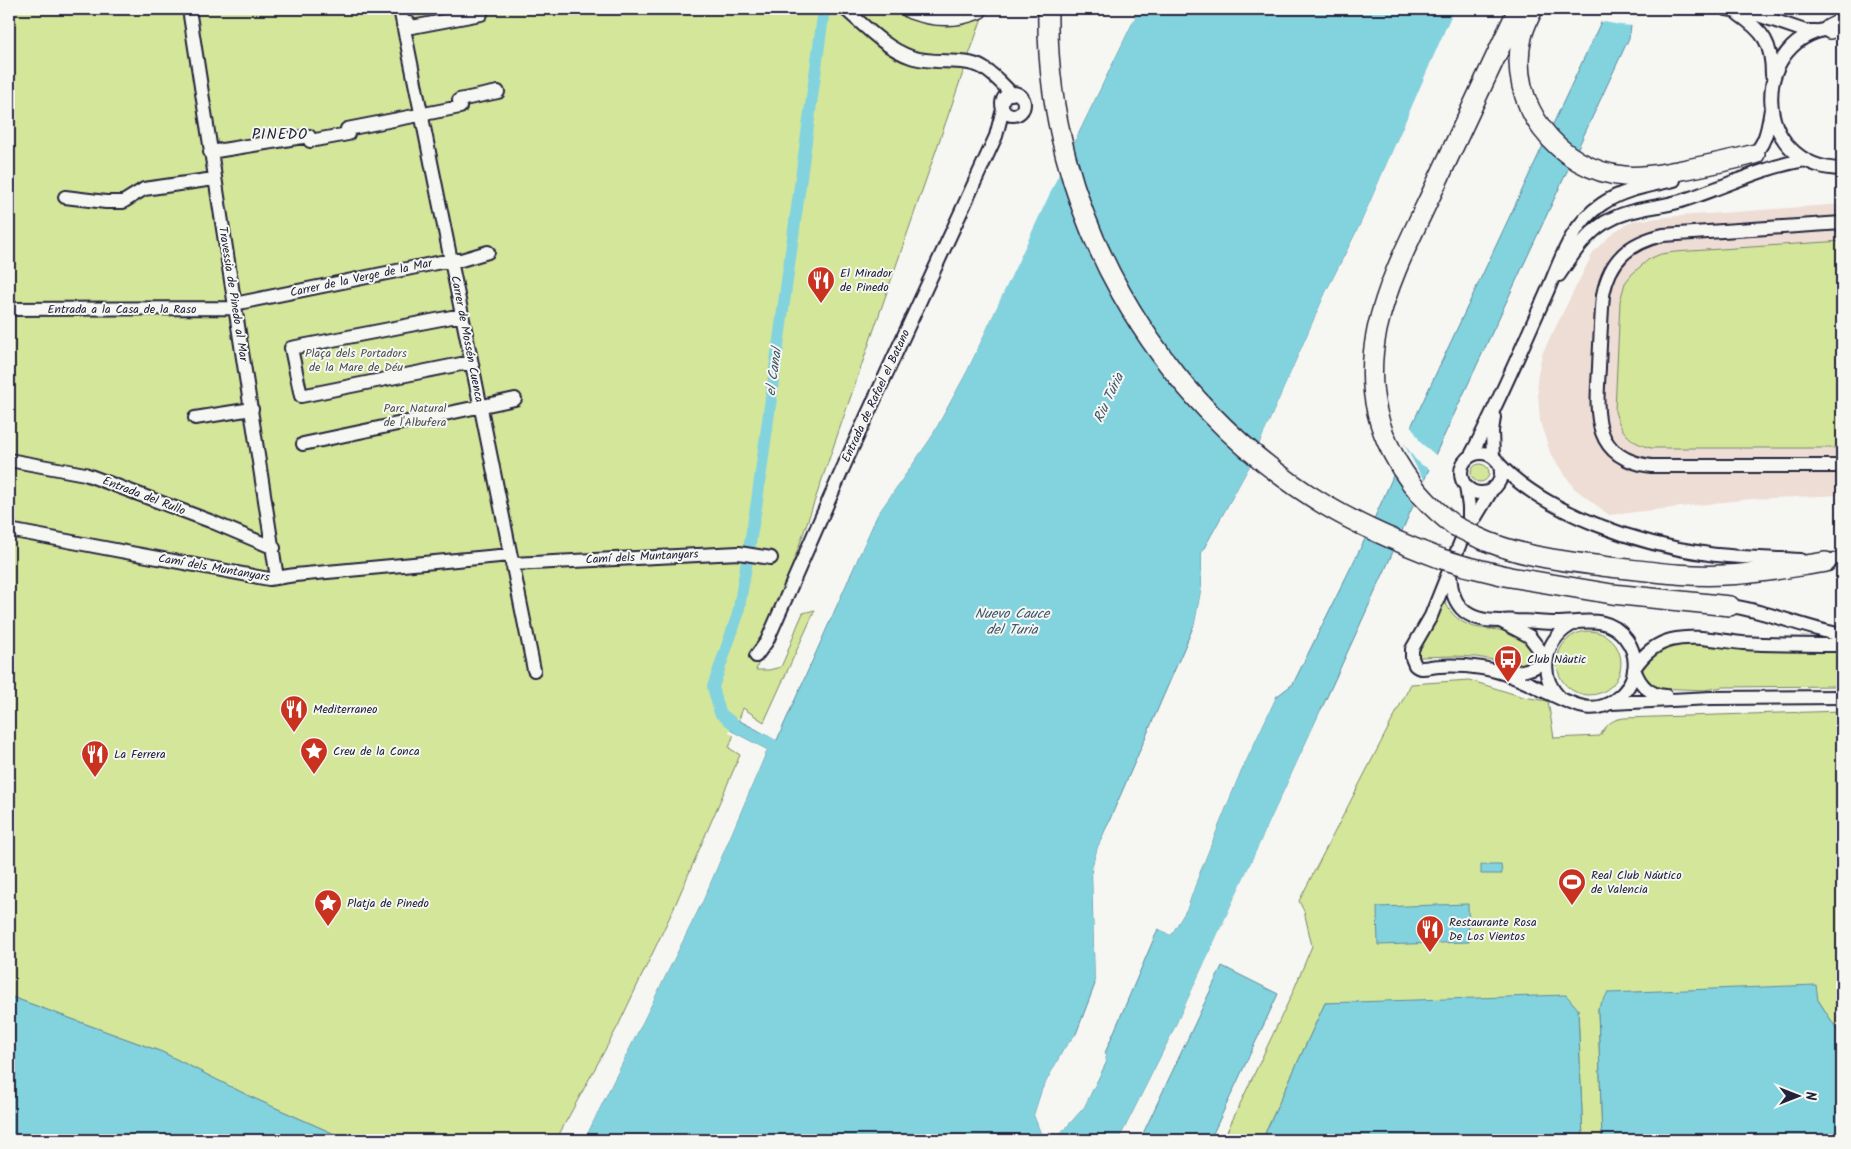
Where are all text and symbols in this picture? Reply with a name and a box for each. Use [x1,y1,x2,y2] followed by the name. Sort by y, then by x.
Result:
[252,123,308,147] district label: PINEDO
[213,225,253,364] street label: Travessia de Pinedo al Mar
[288,253,435,302] street label: Carrer de la Verge de la Mar
[840,264,893,297] place label: El Mirador de Pinedo
[806,265,836,304] restaurant icon: El Mirador de Pinedo
[445,274,489,404] street label: Carrer de Mossén Cuenca
[47,300,197,319] street label: Entrada a la Casa de la Raso
[837,326,915,466] street label: Entrada de Rafael el Batano
[305,344,407,377] park label: Plaça dels Portadors de la Mare de Déu
[760,344,789,397] water label: el Canal
[1088,368,1131,426] water label: Riu Túria
[384,399,447,432] park label: Parc Natural de l'Albufera
[100,471,188,521] street label: Entrada del Rullo
[585,545,699,569] street label: Camí dels Muntanyars
[157,549,271,587] street label: Camí dels Muntanyars
[975,603,1051,641] water label: Nuevo Cauce del Turia
[1493,644,1523,683] bus stop icon: Club Nàutic
[1527,650,1586,669] place label: Club Nàutic
[279,694,309,733] restaurant icon: Mediterraneo
[313,700,378,719] place label: Mediterraneo
[299,736,329,775] place icon: Creu de la Conca
[80,739,110,778] restaurant icon: La Ferrera
[333,742,420,761] place label: Creu de la Conca
[114,745,166,764] place label: La Ferrera
[1591,866,1682,899] place label: Real Club Náutico de Valencia
[1557,867,1587,906] sports icon: Real Club Náutico de Valencia
[313,888,343,927] place icon: Platja de Pinedo
[347,894,429,913] place label: Platja de Pinedo
[1449,913,1537,946] place label: Restaurante Rosa De Los Vientos
[1415,914,1445,953] restaurant icon: Restaurante Rosa De Los Vientos
[1774,1072,1824,1122] north arrow
[1799,1092,1821,1101] text: N

